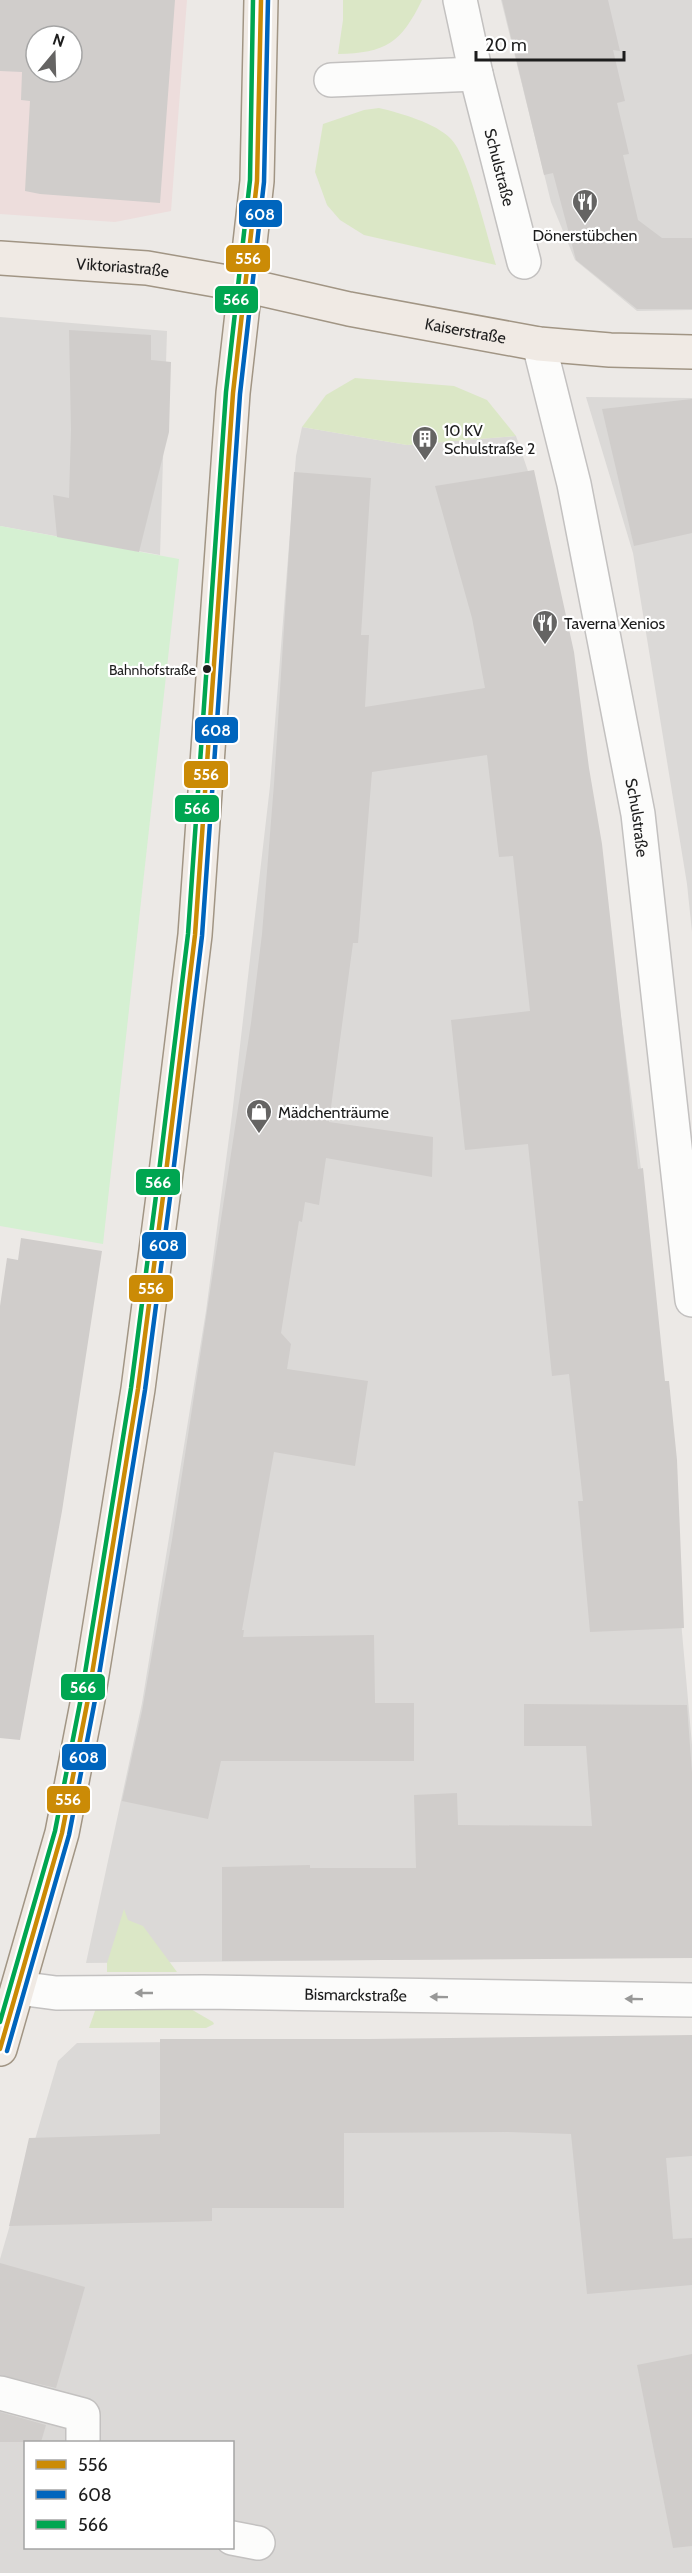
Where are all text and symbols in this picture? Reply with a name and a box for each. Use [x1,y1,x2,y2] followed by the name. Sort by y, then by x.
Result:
[24,24,84,84] north arrow
[476,24,624,62] scale bar
[50,29,67,51] text: N
[485,34,527,56] text: 20 m
[480,127,518,208] street label: Schulstraße
[570,187,600,225] restaurant icon: Dönerstübchen
[238,199,283,228] line badge: 608
[245,205,275,224] text: 608
[533,226,637,245] place label: Dönerstübchen
[225,244,271,273] line badge: 556
[235,249,261,268] text: 556
[75,254,171,282] street label: Viktoriastraße
[214,285,259,314] line badge: 566
[223,290,249,309] text: 566
[423,314,508,348] street label: Kaiserstraße
[444,421,535,458] place label: 10 KV Schulstraße 2
[410,424,440,462] building icon: 10 KV Schulstraße 2
[530,608,560,646] restaurant icon: Taverna Xenios
[564,614,665,633] place label: Taverna Xenios
[109,661,196,679] place label: Bahnhofstraße
[201,663,213,675] marker: Bahnhofstraße
[194,716,239,744] line badge: 608
[201,721,231,740] text: 608
[183,760,229,789] line badge: 556
[193,765,219,784] text: 556
[621,777,652,858] street label: Schulstraße
[174,794,220,823] line badge: 566
[184,799,210,818] text: 566
[244,1097,274,1135] shop icon: Mädchenträume
[278,1103,389,1122] place label: Mädchenträume
[135,1168,181,1196] line badge: 566
[145,1173,171,1192] text: 566
[141,1231,187,1260] line badge: 608
[149,1236,179,1255] text: 608
[128,1274,174,1303] line badge: 556
[138,1279,164,1298] text: 556
[60,1673,106,1701] line badge: 566
[70,1678,96,1697] text: 566
[61,1743,107,1771] line badge: 608
[69,1748,99,1767] text: 608
[46,1785,91,1814] line badge: 556
[55,1790,81,1809] text: 556
[304,1985,407,2005] street label: Bismarckstraße
[135,1988,154,1998] one-way arrow
[429,1992,448,2002] one-way arrow
[624,1995,643,2004] one-way arrow
[24,2441,234,2549] legend
[78,2454,108,2476] text: 556
[78,2484,112,2506] text: 608
[78,2514,108,2536] text: 566

